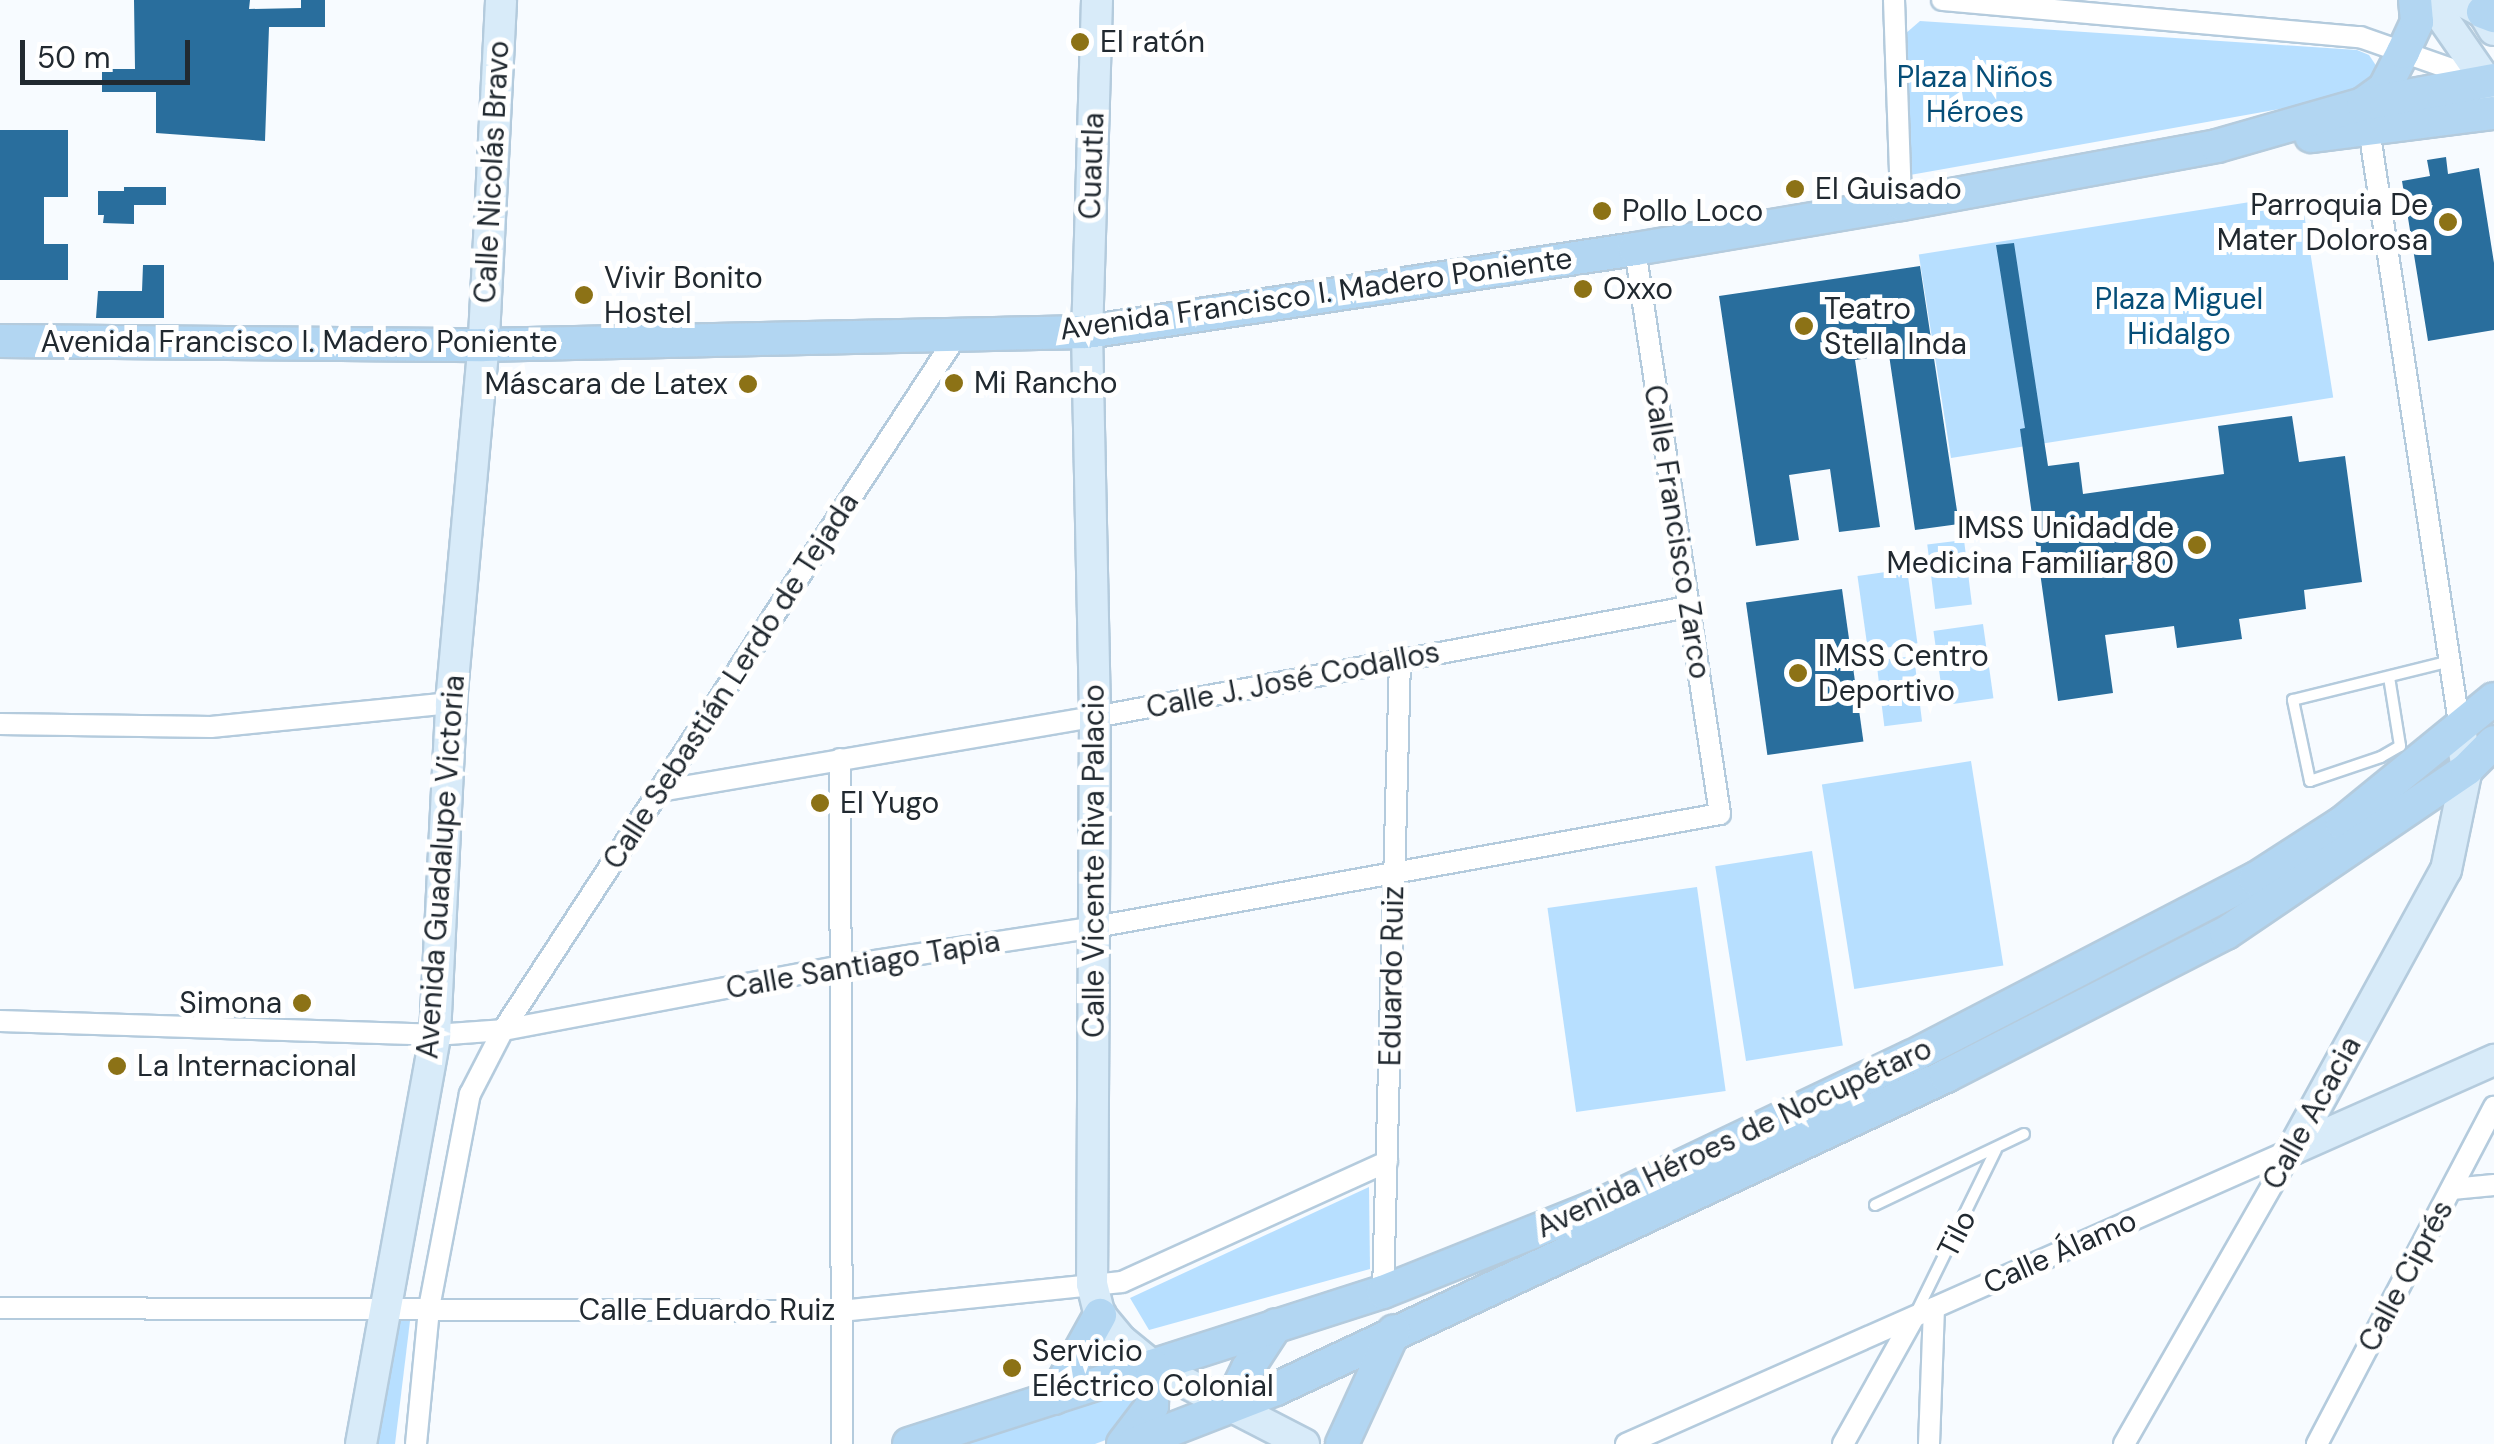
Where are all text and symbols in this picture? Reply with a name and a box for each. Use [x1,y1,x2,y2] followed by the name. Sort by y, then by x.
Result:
[25,20,195,82] scale bar
[1100,24,1205,60] place label: El ratón
[1069,31,1091,53] marker: El ratón
[37,38,111,77] text: 50 m
[467,40,517,304] street label: Calle Nicolás Bravo
[1897,59,2053,130] park label: Plaza Niños Héroes
[1072,112,1112,220] street label: Cuautla
[1815,171,1962,207] place label: El Guisado
[1784,178,1806,200] marker: El Guisado
[2217,187,2428,258] place label: Parroquia De Mater Dolorosa
[1622,193,1763,229] place label: Pollo Loco
[1591,200,1613,222] marker: Pollo Loco
[2437,211,2459,233] marker: Parroquia De Mater Dolorosa
[1057,240,1575,348] street label: Avenida Francisco I. Madero Poniente
[604,260,763,330] place label: Vivir Bonito Hostel
[1603,271,1673,307] place label: Oxxo
[1572,278,1594,300] marker: Oxxo
[2095,281,2263,352] park label: Plaza Miguel Hidalgo
[573,284,595,306] marker: Vivir Bonito Hostel
[1824,291,1967,362] place label: Teatro Stella Inda
[1793,315,1815,337] marker: Teatro Stella Inda
[40,324,558,360] street label: Avenida Francisco I. Madero Poniente
[974,365,1118,401] place label: Mi Rancho
[484,366,728,402] place label: Máscara de Latex
[943,372,965,394] marker: Mi Rancho
[737,373,759,395] marker: Máscara de Latex
[1636,382,1718,682] street label: Calle Francisco Zarco
[596,486,866,876] street label: Calle Sebastián Lerdo de Tejada
[1887,510,2174,580] place label: IMSS Unidad de Medicina Familiar 80
[2184,532,2210,558] marker: IMSS Unidad de Medicina Familiar 80
[1143,634,1443,726] street label: Calle J. José Codallos
[1818,638,1989,708] place label: IMSS Centro Deportivo
[1787,662,1809,684] marker: IMSS Centro Deportivo
[410,674,472,1060] street label: Avenida Guadalupe Victoria
[1076,684,1112,1038] street label: Calle Vicente Riva Palacio
[840,785,939,821] place label: El Yugo
[809,792,831,814] marker: El Yugo
[1372,886,1412,1066] street label: Eduardo Ruiz
[723,923,1003,1007] street label: Calle Santiago Tapia
[179,985,282,1021] place label: Simona
[291,992,313,1014] marker: Simona
[1530,1030,1938,1246] street label: Avenida Héroes de Nocupétaro
[2255,1030,2369,1196] street label: Calle Acacia
[137,1048,357,1084] place label: La Internacional
[106,1055,128,1077] marker: La Internacional
[2351,1194,2461,1358] street label: Calle Ciprés
[1978,1202,2142,1302] street label: Calle Álamo
[1930,1204,1984,1264] street label: Tilo
[579,1292,835,1328] street label: Calle Eduardo Ruiz
[1032,1333,1274,1404] place label: Servicio Eléctrico Colonial
[1001,1357,1023,1379] marker: Servicio Eléctrico Colonial

